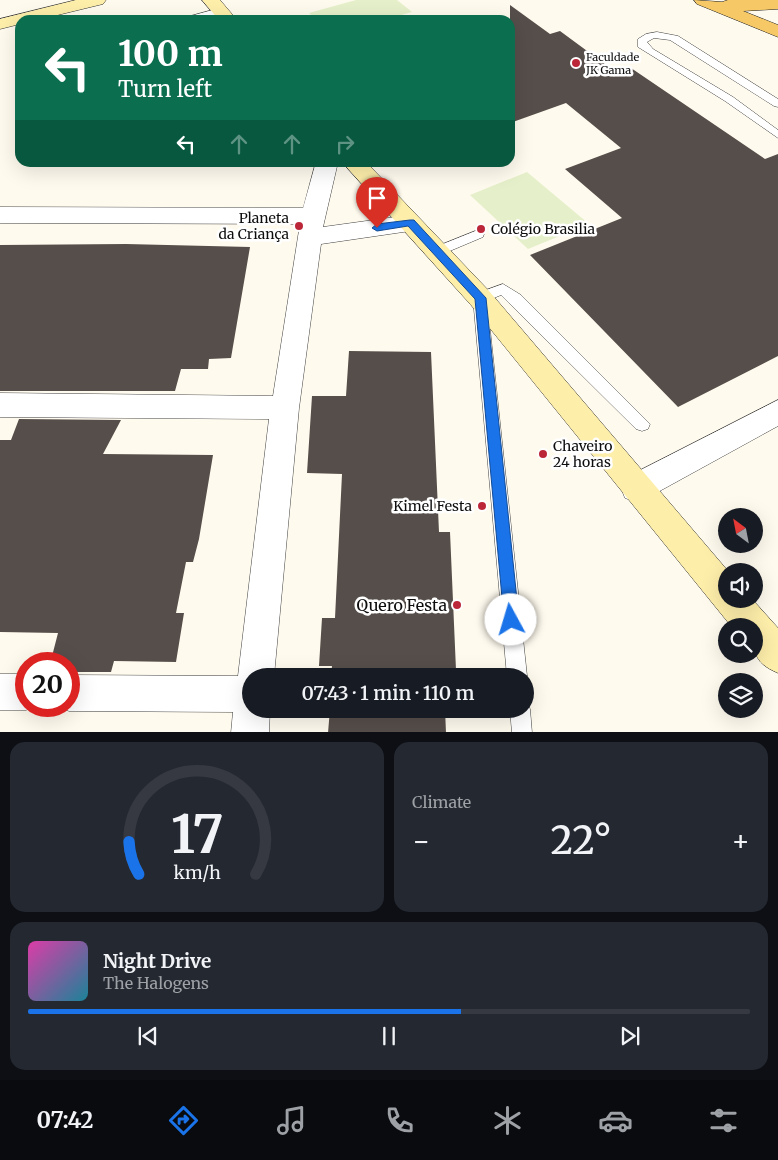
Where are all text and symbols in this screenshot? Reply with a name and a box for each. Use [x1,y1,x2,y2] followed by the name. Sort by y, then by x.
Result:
[118,32,223,76] text: 100 m
[35,35,100,100] icon: left
[585,50,639,77] place label: Faculdade JK Gama
[570,57,582,69] marker: Faculdade JK Gama
[118,75,212,103] text: Turn left
[172,130,200,158] icon: left
[225,130,253,158] icon: ahead
[278,130,306,158] icon: ahead
[331,130,359,158] icon: right
[356,177,398,228] pin
[363,184,391,212] icon: arrive
[218,209,289,243] place label: Planeta da Criança
[293,220,305,232] marker: Planeta da Criança
[491,220,595,238] place label: Colégio Brasilia
[475,223,487,235] marker: Colégio Brasilia
[553,437,612,471] place label: Chaveiro 24 horas
[537,448,549,460] marker: Chaveiro 24 horas
[393,497,472,515] place label: Kimel Festa
[476,500,488,512] marker: Kimel Festa
[718,508,762,552] north arrow
[718,508,763,718] map controls
[718,563,763,608] button: sound
[484,593,536,645] position arrow
[357,595,447,615] place label: Quero Festa
[451,599,463,611] marker: Quero Festa
[718,618,763,663] button: search
[15,652,80,717] speed limit sign: 20
[718,673,763,718] button: layers
[301,681,475,705] text: 07:43 · 1 min · 110 m
[412,792,471,812] text: Climate
[171,802,223,867] text: 17
[550,817,612,864] text: 22°
[412,823,431,859] text: −
[731,823,750,859] text: +
[173,861,221,884] text: km/h
[103,949,211,973] text: Night Drive
[103,973,209,993] text: The Halogens
[134,1022,162,1050] icon: previous
[375,1022,403,1050] icon: pause
[616,1022,644,1050] icon: next
[166,1103,201,1138] icon: directions
[274,1103,309,1138] icon: music
[382,1103,417,1138] icon: phone
[490,1103,525,1138] icon: climate
[598,1103,633,1138] icon: car
[706,1103,741,1138] icon: filters
[37,1106,93,1134] text: 07:42

